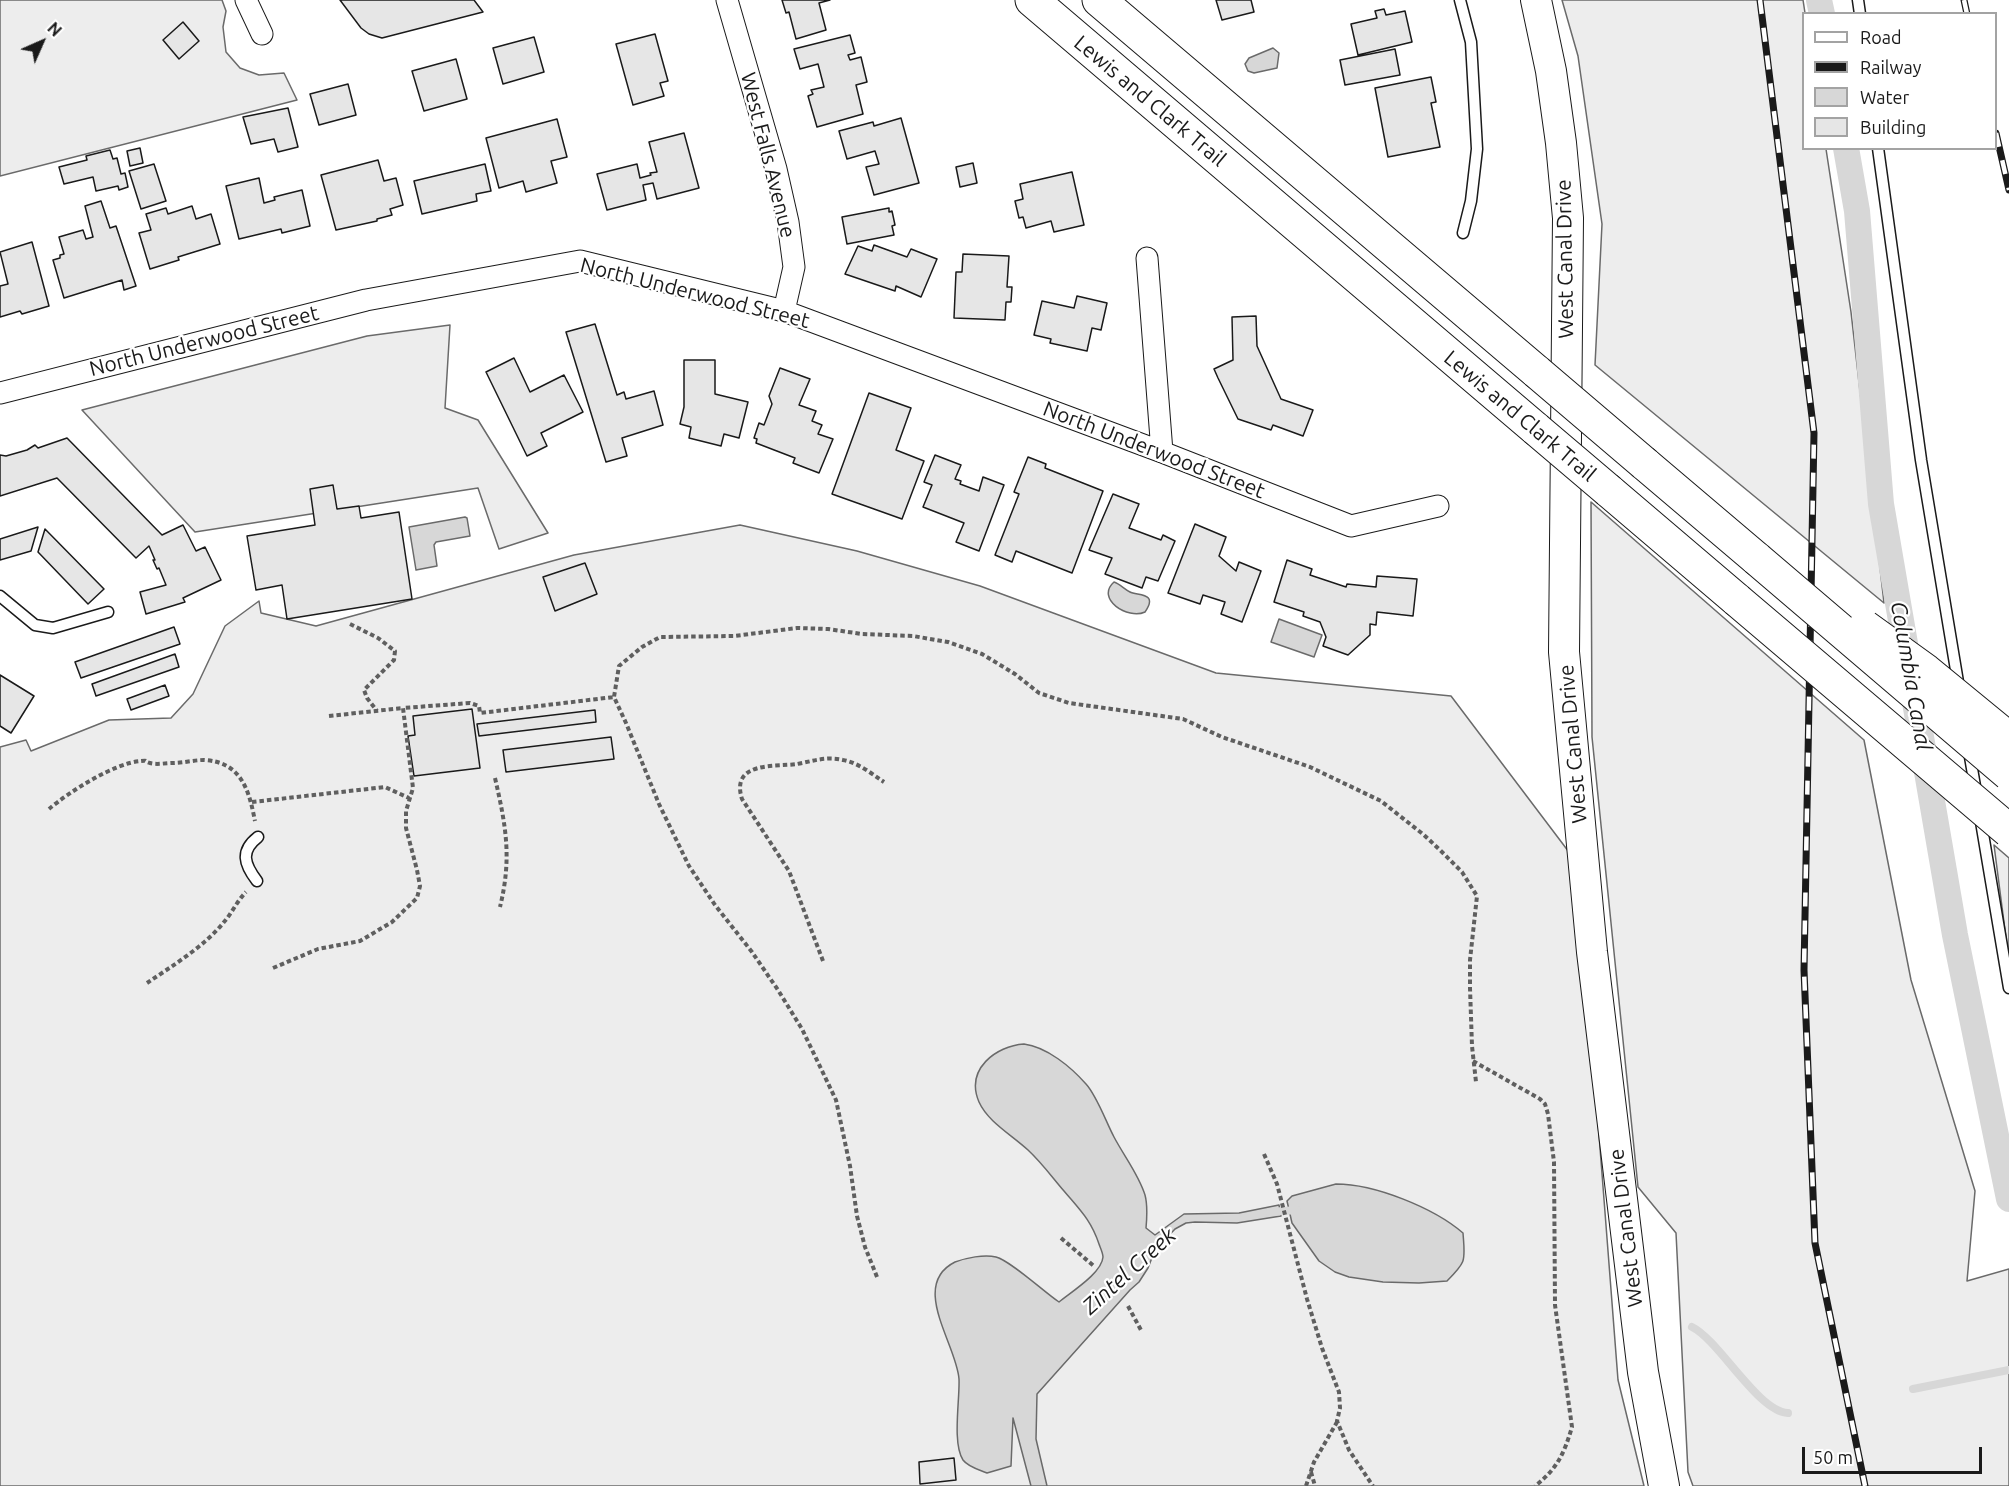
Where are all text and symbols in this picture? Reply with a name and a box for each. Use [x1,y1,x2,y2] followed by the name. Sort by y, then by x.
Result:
[12,12,72,72] north arrow
[1802,12,1997,150] legend
[44,19,65,40] text: N
[1860,27,1902,47] text: Road
[1069,30,1231,172] street label: Lewis and Clark Trail
[1860,57,1921,77] text: Railway
[735,70,801,240] street label: West Falls Avenue
[1860,87,1909,107] text: Water
[1860,117,1926,137] text: Building
[1551,179,1579,339] street label: West Canal Drive
[578,252,812,334] street label: North Underwood Street
[87,300,321,382] street label: North Underwood Street
[1439,345,1601,487] street label: Lewis and Clark Trail
[1040,396,1268,504] street label: North Underwood Street
[1885,599,1937,753] water label: Columbia Canal
[1554,664,1592,824] street label: West Canal Drive
[1604,1147,1648,1309] street label: West Canal Drive
[1077,1222,1181,1320] water label: Zintel Creek
[1805,1435,1985,1473] scale bar
[1813,1447,1853,1467] text: 50 m

